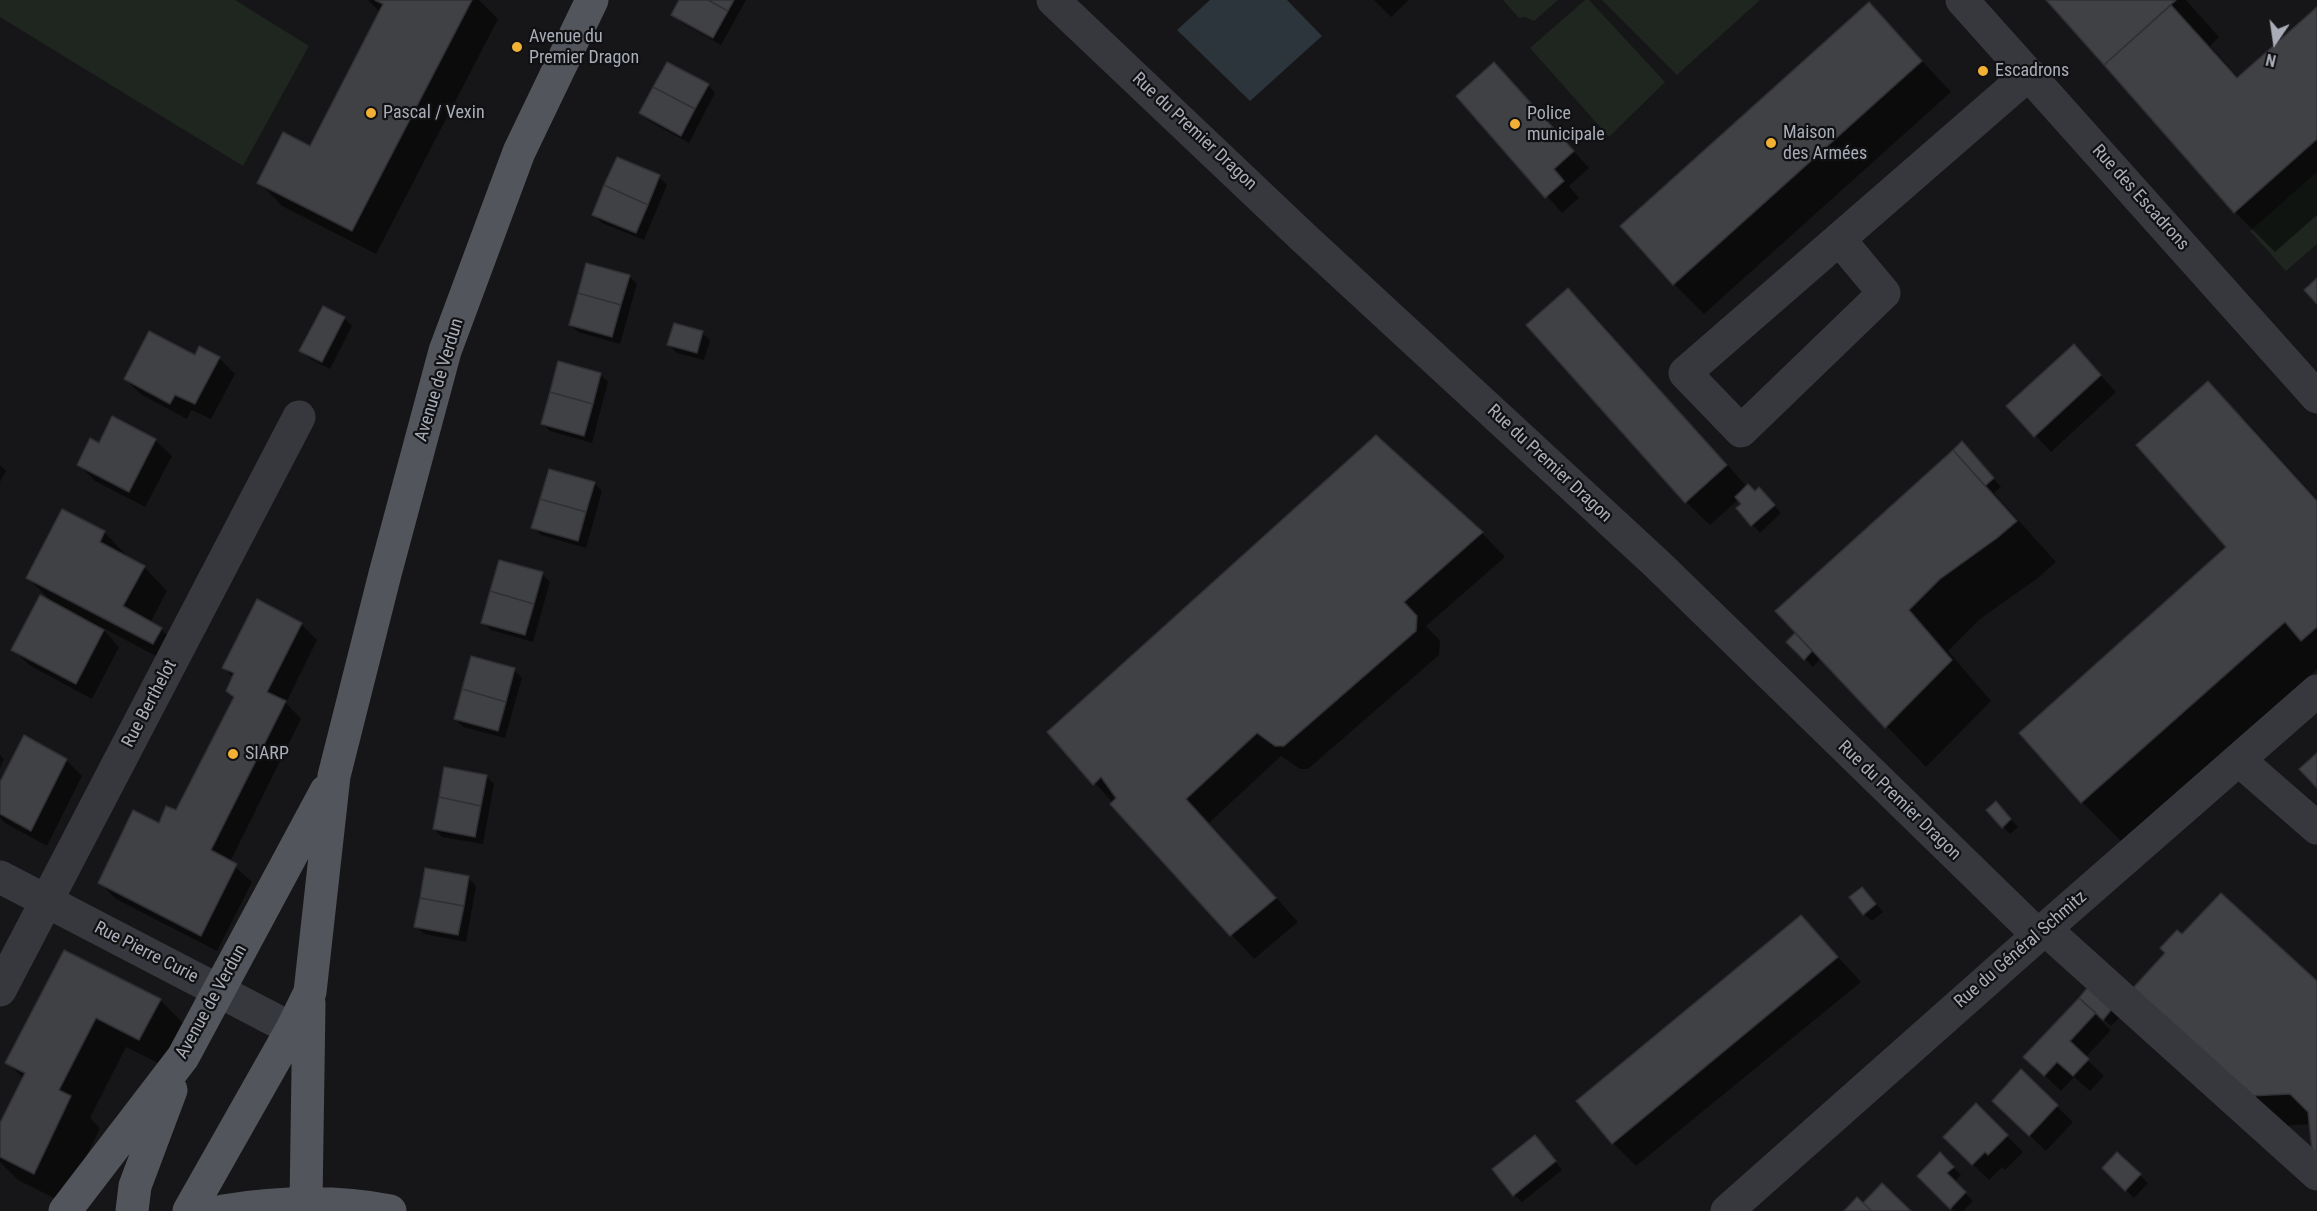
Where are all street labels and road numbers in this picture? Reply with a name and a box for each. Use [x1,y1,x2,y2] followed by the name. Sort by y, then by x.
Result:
[1127,69,1261,195] street label: Rue du Premier Dragon
[2087,141,2193,255] street label: Rue des Escadrons
[411,316,469,444] street label: Avenue de Verdun
[1482,401,1616,527] street label: Rue du Premier Dragon
[118,657,182,751] street label: Rue Berthelot
[1833,737,1965,865] street label: Rue du Premier Dragon
[1950,887,2092,1013] street label: Rue du Général Schmitz
[90,918,202,988] street label: Rue Pierre Curie
[172,941,252,1063] street label: Avenue de Verdun

